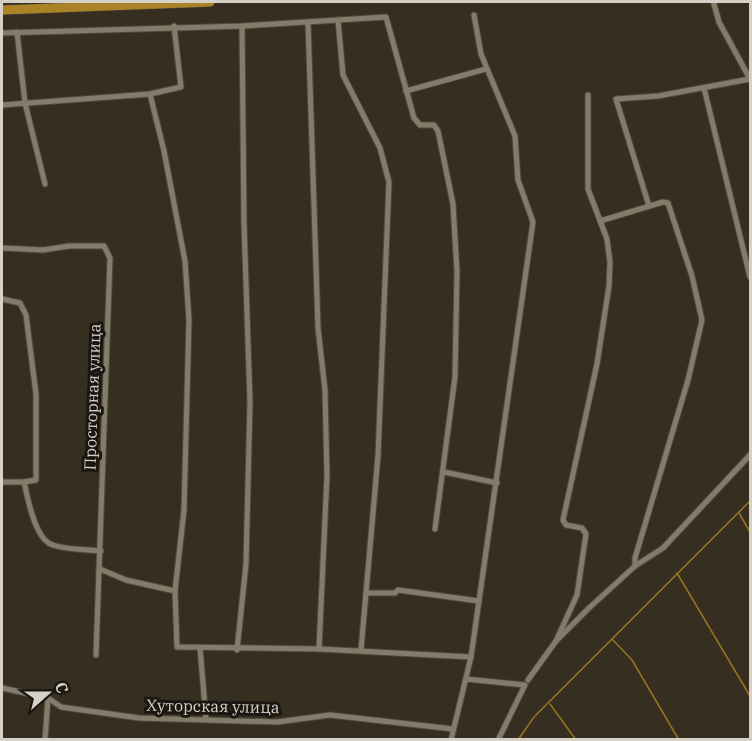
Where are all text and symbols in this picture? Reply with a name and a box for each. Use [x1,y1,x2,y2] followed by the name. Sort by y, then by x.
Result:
[79,323,105,471] street label: Просторная улица
[18,663,78,723] north arrow
[51,679,73,696] text: С
[146,695,280,717] street label: Хуторская улица

